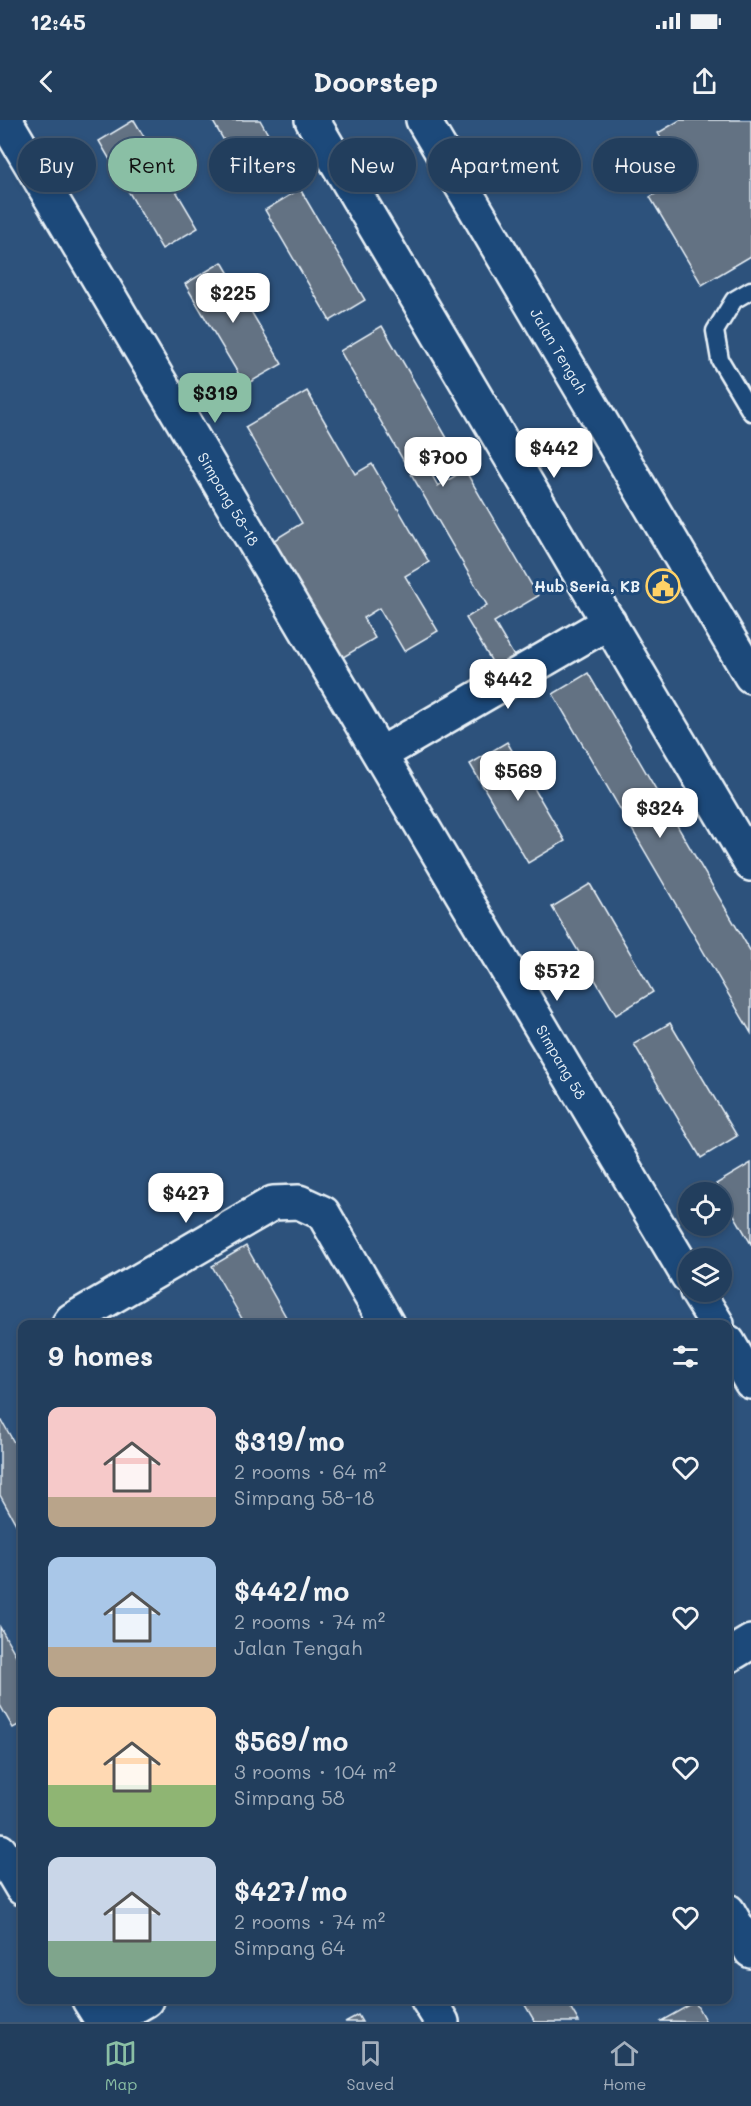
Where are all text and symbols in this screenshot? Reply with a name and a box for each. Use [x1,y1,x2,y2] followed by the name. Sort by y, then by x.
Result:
[30,7,86,36] text: 12:45
[313,64,438,99] text: Doorstep
[30,65,63,98] icon: back
[688,65,721,98] icon: share
[18,138,96,192] chip: Buy
[108,138,197,192] chip: Rent
[209,138,317,192] chip: Filters
[329,138,416,192] chip: New
[428,138,581,192] chip: Apartment
[593,138,697,192] chip: House
[197,273,269,324] pin: $225
[210,279,256,305] text: $225
[526,304,592,397] street label: Jalan Tengah
[179,373,251,424] pin: $319
[192,379,238,405] text: $319
[518,428,590,479] pin: $442
[530,434,578,460] text: $442
[407,437,479,488] pin: $700
[418,443,468,469] text: $700
[193,448,264,549] street label: Simpang 58-18
[645,568,681,604] public building icon: Hub Seria, KB
[534,576,640,596] place label: Hub Seria, KB
[472,659,544,710] pin: $442
[484,665,532,691] text: $442
[482,751,554,802] pin: $569
[494,757,542,783] text: $569
[624,788,696,839] pin: $324
[636,794,684,820] text: $324
[521,951,593,1002] pin: $572
[534,957,580,983] text: $572
[532,1021,591,1103] street label: Simpang 58
[150,1173,222,1224] pin: $427
[162,1179,210,1205] text: $427
[678,1182,732,1302] map controls
[678,1182,732,1236] button: locate
[678,1248,732,1302] button: layers
[48,1339,153,1373] text: 9 homes
[669,1340,702,1373] icon: filters
[234,1424,344,1458] text: $319/mo
[96,1431,168,1503] icon: home
[669,1451,702,1484] icon: heart
[234,1458,386,1484] text: 2 rooms · 64 m²
[234,1484,374,1510] text: Simpang 58-18
[234,1574,349,1608] text: $442/mo
[96,1581,168,1653] icon: home
[669,1601,702,1634] icon: heart
[234,1608,385,1634] text: 2 rooms · 74 m²
[234,1634,362,1660] text: Jalan Tengah
[234,1724,348,1758] text: $569/mo
[96,1731,168,1803] icon: home
[669,1751,702,1784] icon: heart
[234,1758,396,1784] text: 3 rooms · 104 m²
[234,1784,345,1810] text: Simpang 58
[234,1874,347,1908] text: $427/mo
[96,1881,168,1953] icon: home
[669,1901,702,1934] icon: heart
[234,1908,385,1934] text: 2 rooms · 74 m²
[234,1934,345,1960] text: Simpang 64
[104,2037,137,2094] tab: Map
[346,2037,394,2094] tab: Saved
[603,2037,646,2094] tab: Home

